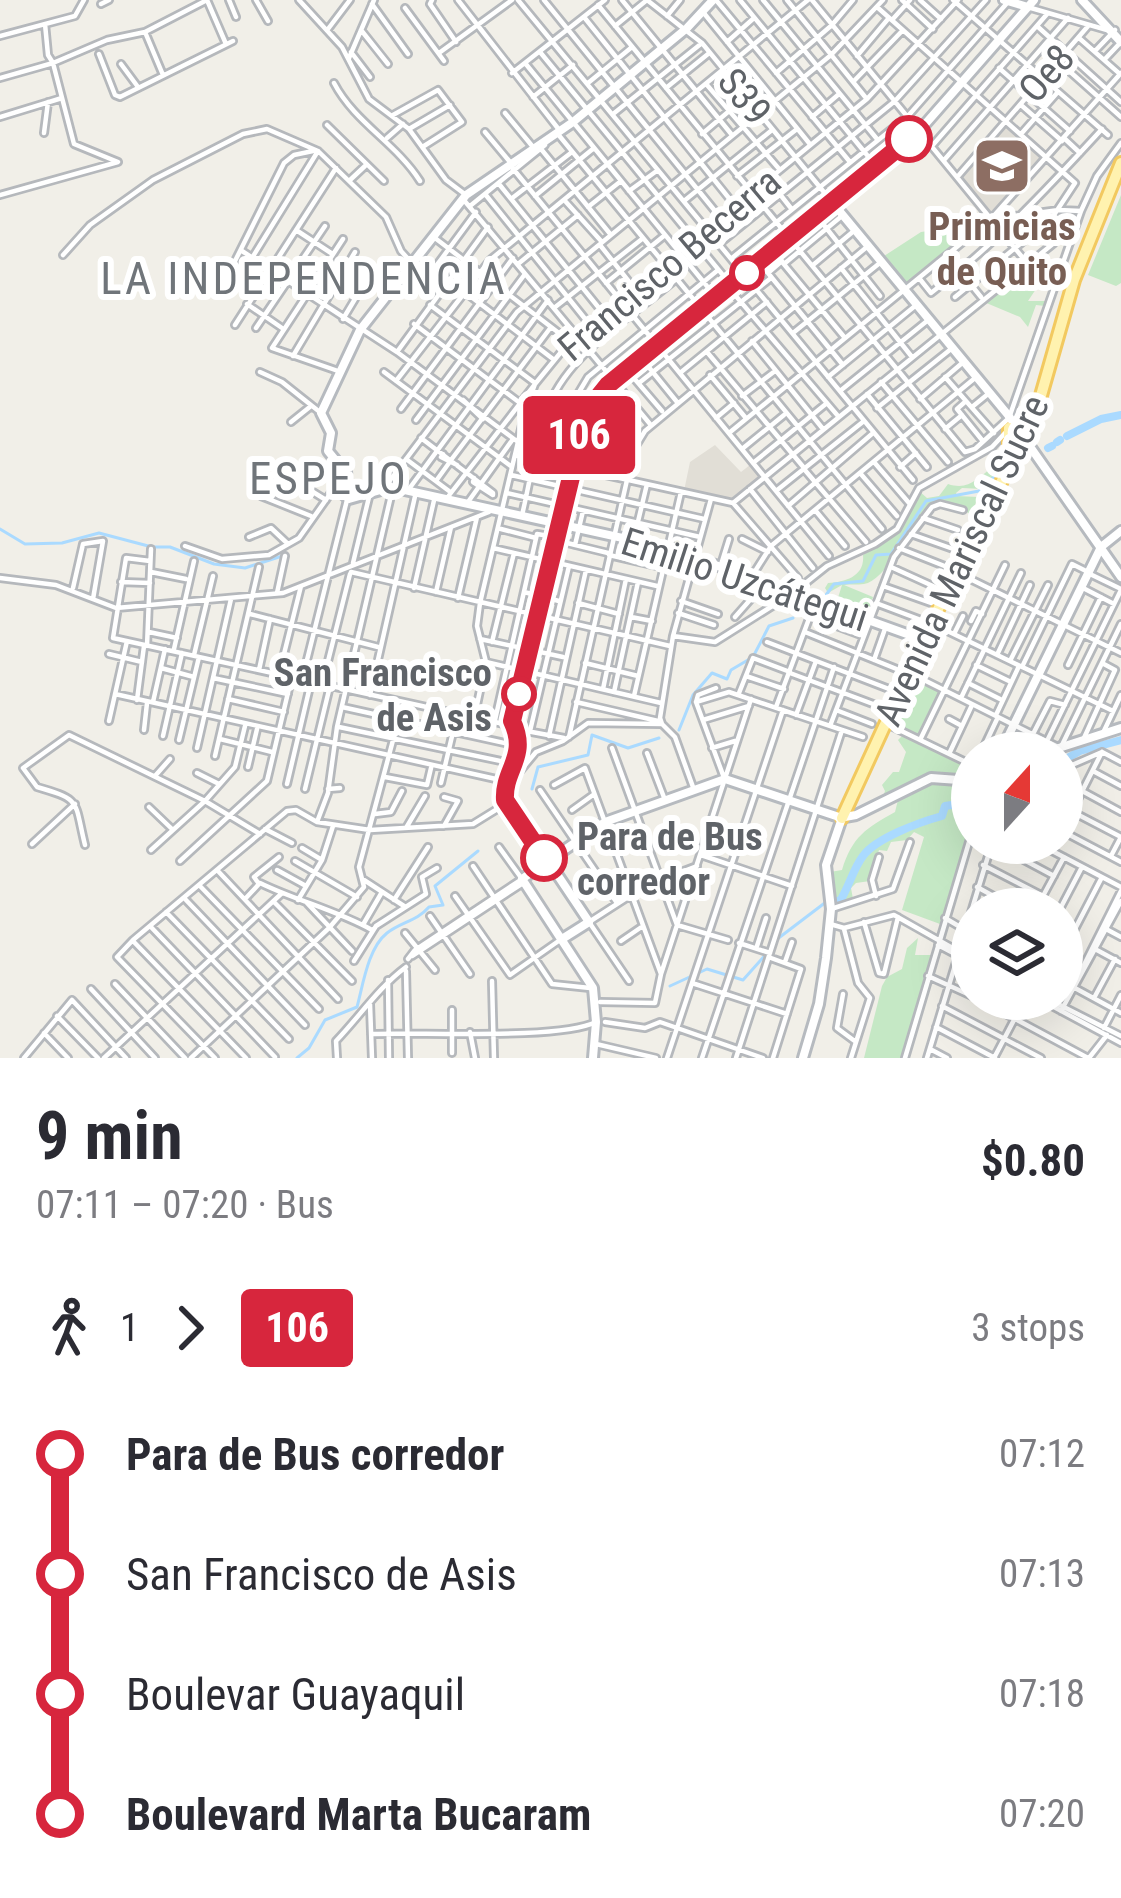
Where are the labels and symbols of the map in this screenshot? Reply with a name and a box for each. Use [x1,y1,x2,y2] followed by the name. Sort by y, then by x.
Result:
[1009,36,1084,112] street label: Oe8
[708,59,781,134] street label: S39
[887,117,931,161] unlabelled marker
[971,135,1033,197] school or university icon: Primicias de Quito
[549,159,790,371] street label: Francisco Becerra
[928,204,1076,295] place label: Primicias de Quito
[100,252,508,305] district label: LA INDEPENDENCIA
[731,257,763,289] unlabelled marker
[865,388,1059,733] street label: Avenida Mariscal Sucre
[510,396,648,474] line badge: 106
[249,452,409,505] district label: ESPEJO
[616,518,874,641] street label: Emilio Uzcátegui
[274,650,492,741] place label: San Francisco de Asis
[503,678,535,710] marker: San Francisco de Asis
[951,732,1083,864] north arrow
[577,814,763,905] place label: Para de Bus corredor
[522,836,566,880] marker: Para de Bus corredor

